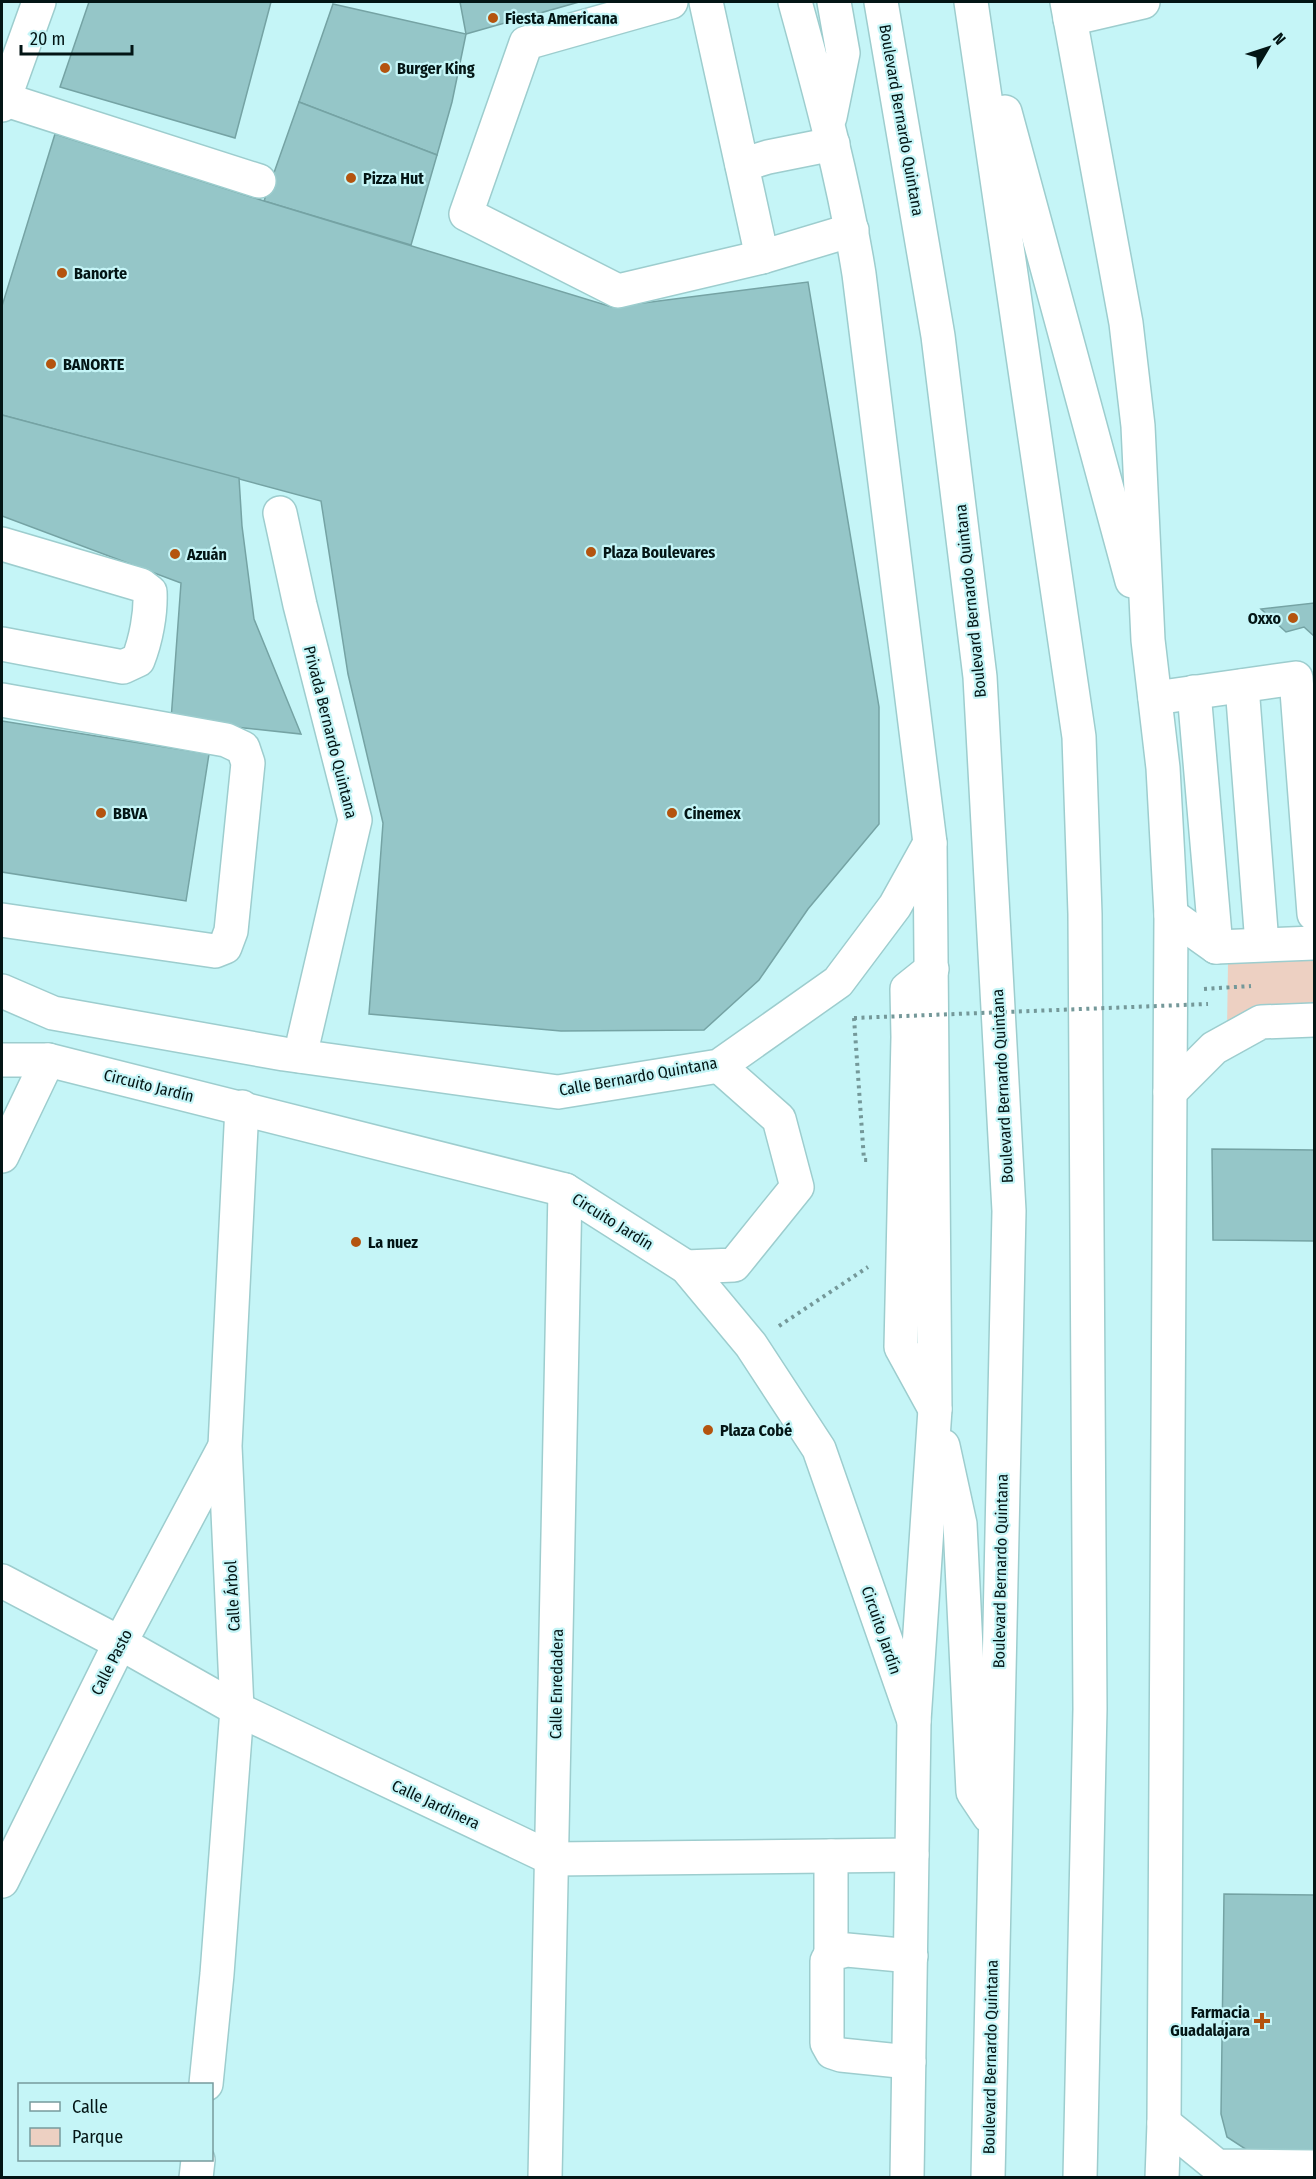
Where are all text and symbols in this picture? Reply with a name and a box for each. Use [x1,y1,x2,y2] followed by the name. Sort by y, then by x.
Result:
[505,9,618,28] place label: Fiesta Americana
[486,11,500,25] marker: Fiesta Americana
[21,18,132,56] scale bar
[1238,18,1298,78] north arrow
[875,23,928,218] street label: Boulevard Bernardo Quintana
[30,28,65,50] text: 20 m
[1269,29,1290,49] text: N
[397,59,475,78] place label: Burger King
[378,61,392,75] marker: Burger King
[363,169,424,188] place label: Pizza Hut
[344,171,358,185] marker: Pizza Hut
[74,264,127,283] place label: Banorte
[55,266,69,280] marker: Banorte
[63,355,125,374] place label: BANORTE
[44,357,58,371] marker: BANORTE
[951,503,990,699] street label: Boulevard Bernardo Quintana
[603,543,715,562] place label: Plaza Boulevares
[186,545,227,564] place label: Azuán
[584,545,598,559] marker: Plaza Boulevares
[168,547,182,561] marker: Azuán
[1248,609,1281,628] place label: Oxxo
[1286,611,1300,625] marker: Oxxo
[300,644,361,820] street label: Privada Bernardo Quintana
[113,804,148,823] place label: BBVA
[684,804,741,823] place label: Cinemex
[94,806,108,820] marker: BBVA
[665,806,679,820] marker: Cinemex
[988,988,1017,1183] street label: Boulevard Bernardo Quintana
[558,1053,719,1100] street label: Calle Bernardo Quintana
[102,1065,196,1106] street label: Circuito Jardín
[569,1189,657,1254] street label: Circuito Jardín
[368,1233,418,1252] place label: La nuez
[349,1235,363,1249] marker: La nuez
[720,1421,792,1440] place label: Plaza Cobé
[701,1423,715,1437] marker: Plaza Cobé
[989,1474,1012,1668] street label: Boulevard Bernardo Quintana
[221,1560,244,1632] street label: Calle Árbol
[858,1583,906,1677] street label: Circuito Jardín
[87,1626,136,1698] street label: Calle Pasto
[546,1629,567,1739] street label: Calle Enredadera
[389,1776,483,1833] street label: Calle Jardinera
[979,1960,1002,2154] street label: Boulevard Bernardo Quintana
[1170,2003,1250,2040] place label: Farmacia Guadalajara
[1255,2014,1269,2028] marker: Farmacia Guadalajara
[18,2083,213,2161] legend
[72,2096,108,2118] text: Calle
[72,2126,123,2148] text: Parque

